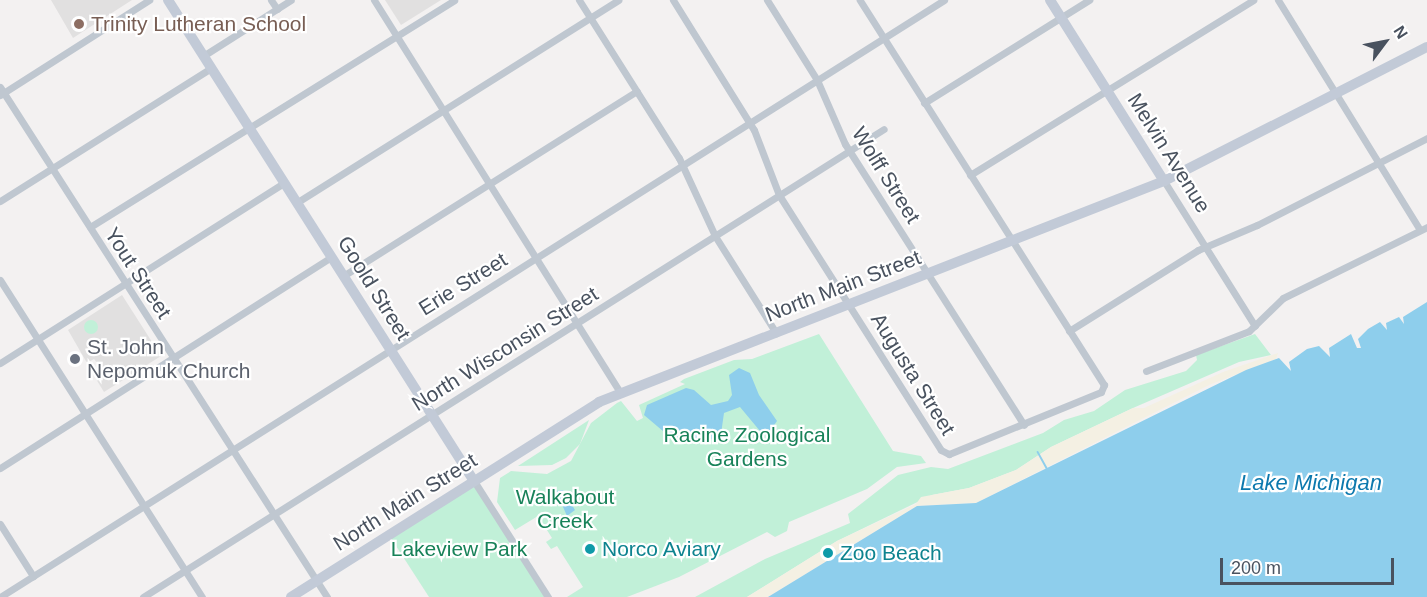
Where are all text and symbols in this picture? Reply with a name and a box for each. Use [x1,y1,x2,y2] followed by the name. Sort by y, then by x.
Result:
[91,11,306,37] place label: Trinity Lutheran School
[1355,12,1415,72] north arrow
[72,17,86,31] marker: Trinity Lutheran School
[1390,23,1411,42] text: N
[1122,88,1216,218] street label: Melvin Avenue
[846,122,926,228] street label: Wolff Street
[99,223,177,323] street label: Yout Street
[332,231,416,345] street label: Goold Street
[762,245,924,327] street label: North Main Street
[414,247,512,321] street label: Erie Street
[407,281,603,417] street label: North Wisconsin Street
[866,308,960,440] street label: Augusta Street
[87,334,250,384] place label: St. John Nepomuk Church
[68,352,82,366] marker: St. John Nepomuk Church
[664,422,830,472] park label: Racine Zoological Gardens
[329,448,481,556] street label: North Main Street
[1240,470,1382,496] water label: Lake Michigan
[516,484,614,534] park label: Walkabout Creek
[391,536,527,562] park label: Lakeview Park
[602,536,722,562] place label: Norco Aviary
[840,540,942,566] place label: Zoo Beach
[583,542,597,556] marker: Norco Aviary
[821,546,835,560] marker: Zoo Beach
[1223,546,1397,584] scale bar
[1231,558,1281,578] text: 200 m

